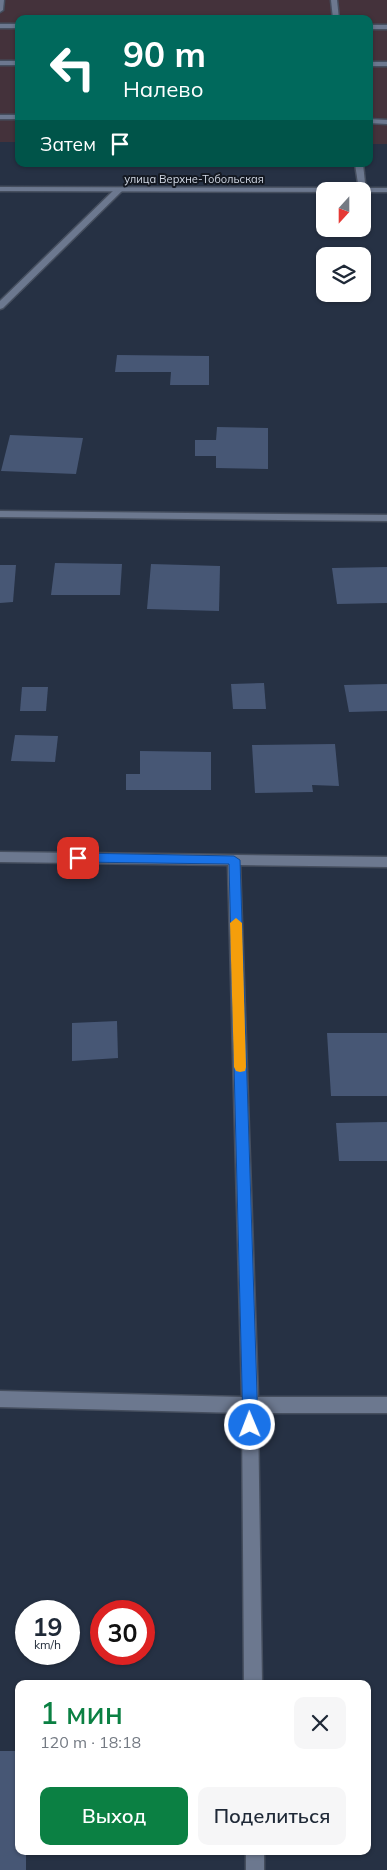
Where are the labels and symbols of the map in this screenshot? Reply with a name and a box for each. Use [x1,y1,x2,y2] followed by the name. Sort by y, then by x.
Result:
[124,172,264,186] street label: улица Верхне-Тобольская
[316,182,371,238] north arrow
[57,837,99,879] pin
[223,1398,275,1450] position arrow
[90,1600,155,1665] speed limit sign: 30

